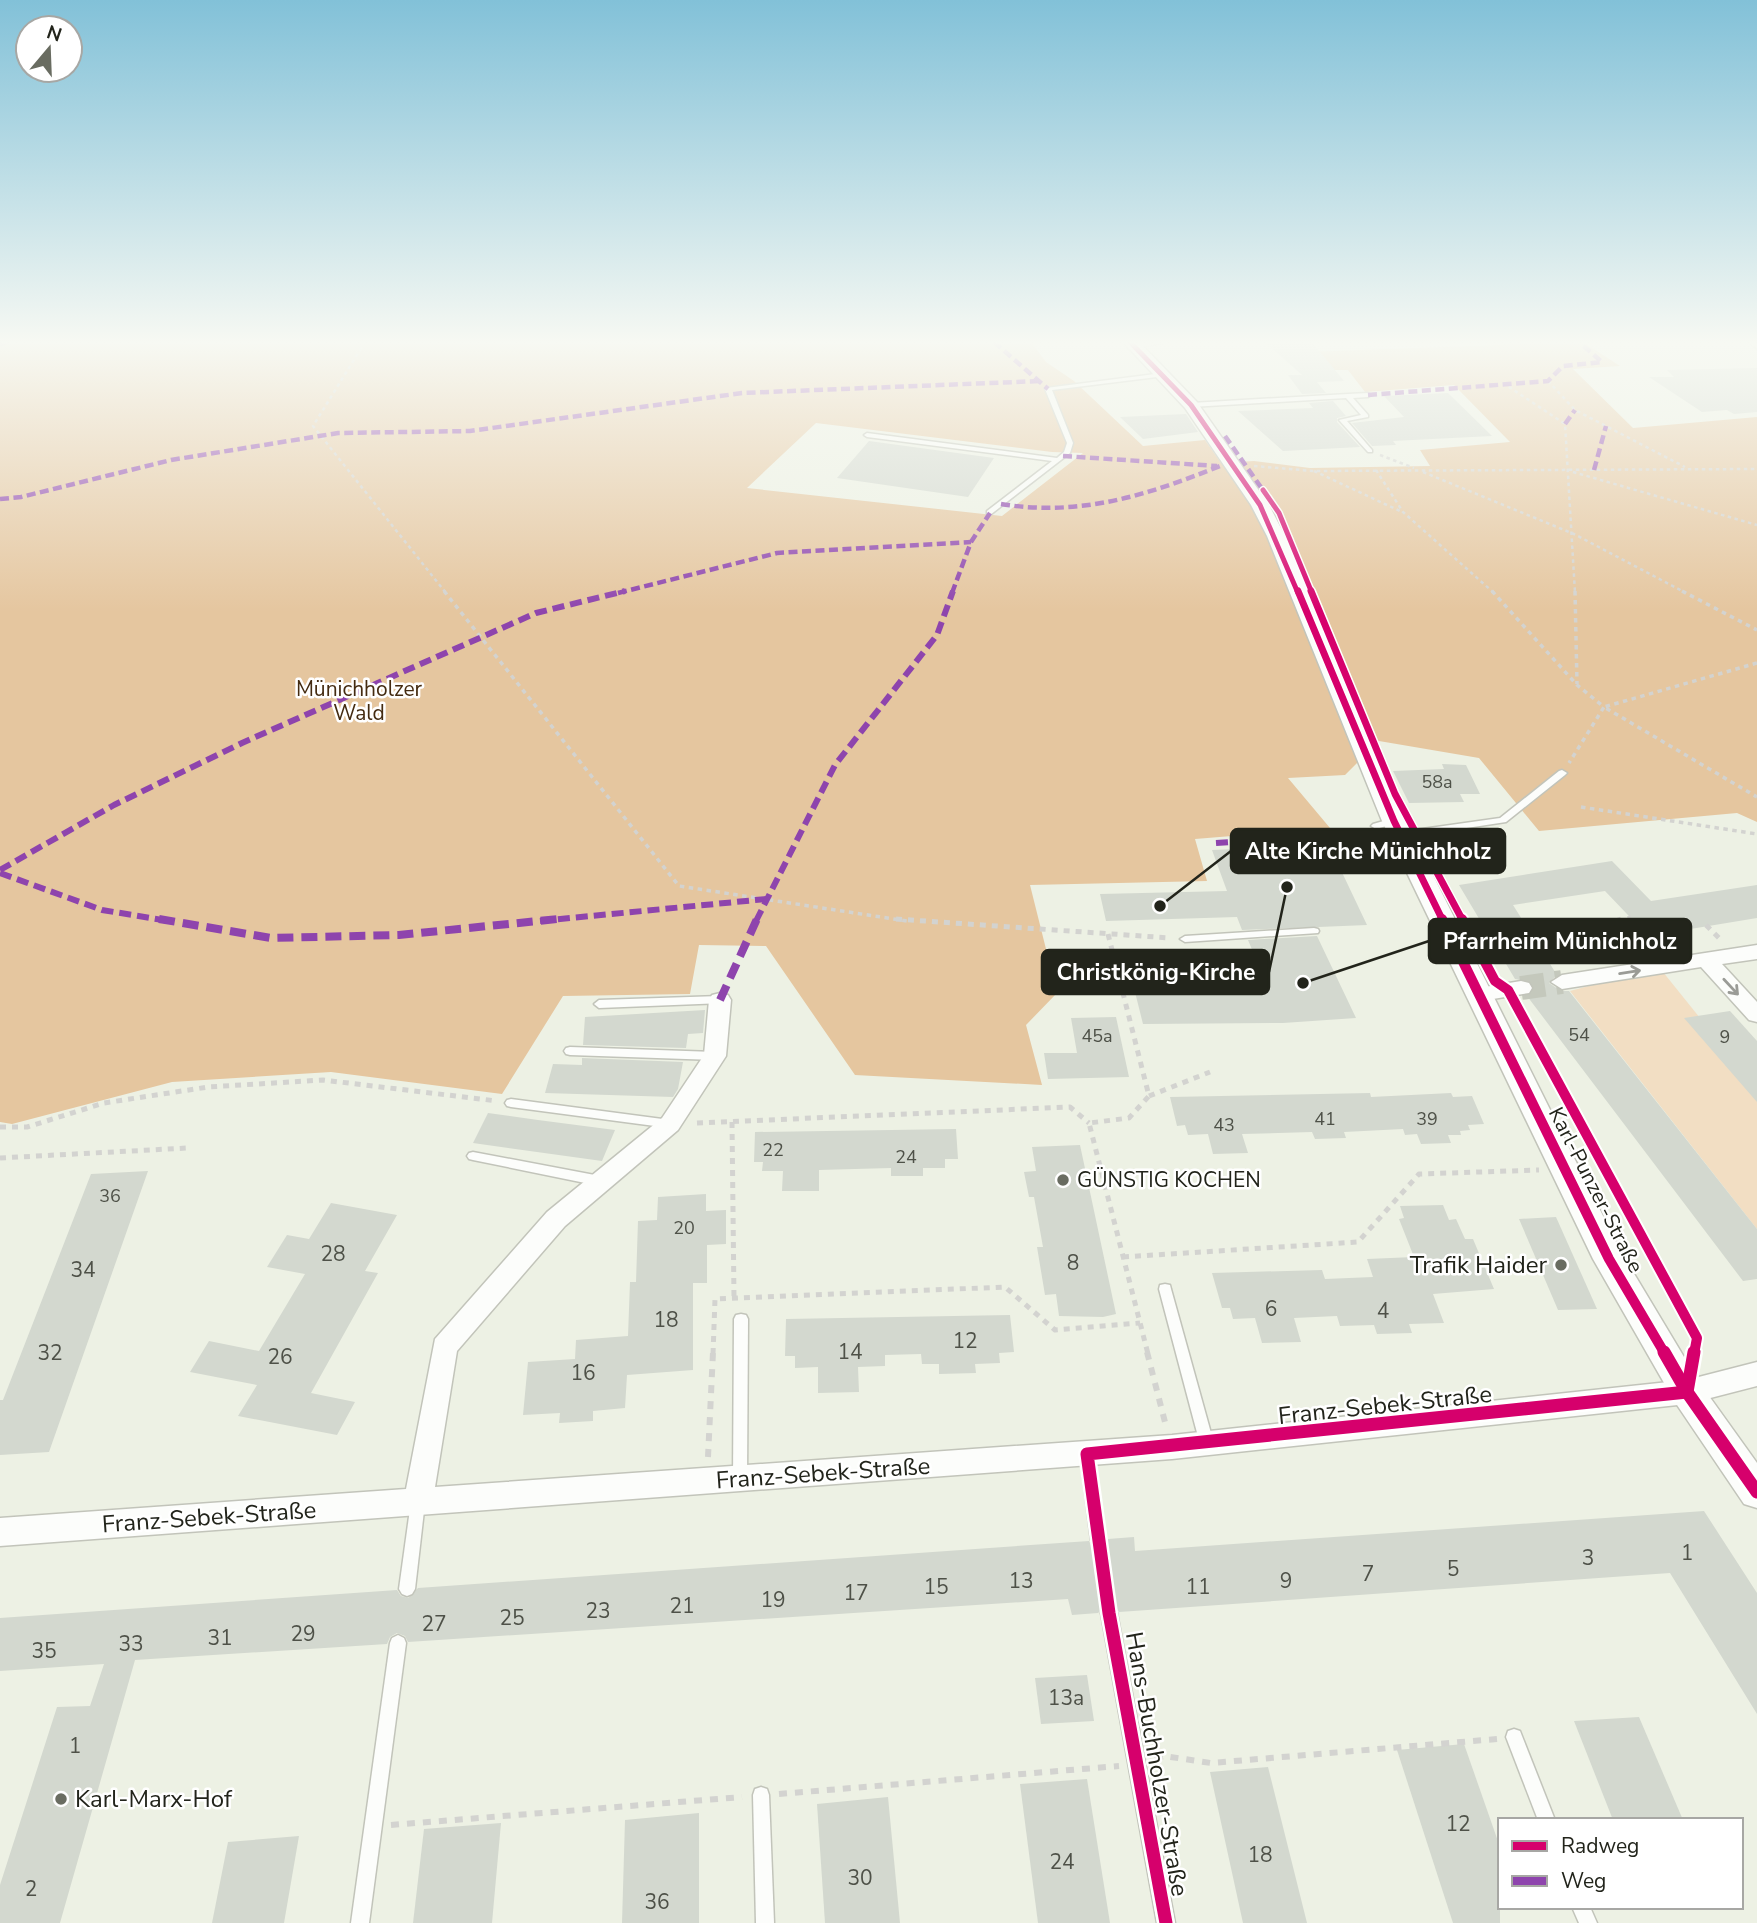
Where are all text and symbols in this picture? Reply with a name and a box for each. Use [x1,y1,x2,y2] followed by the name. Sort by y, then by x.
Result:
[14,14,84,84] north arrow
[43,19,65,48] text: N
[296,675,423,727] park label: Münichholzer Wald
[1421,770,1453,794] house number: 58a
[1231,829,1505,873] callout: Alte Kirche Münichholz
[1245,836,1491,867] text: Alte Kirche Münichholz
[1429,919,1691,963] callout: Pfarrheim Münichholz
[1443,926,1677,957] text: Pfarrheim Münichholz
[1042,950,1269,994] callout: Christkönig-Kirche
[1056,957,1256,988] text: Christkönig-Kirche
[1618,965,1641,978] one-way arrow
[1723,978,1740,995] one-way arrow
[1568,1023,1590,1047] house number: 54
[1081,1024,1113,1048] house number: 45a
[1720,1025,1730,1049] house number: 9
[1542,1102,1650,1278] street label: Karl-Punzer-Straße
[1314,1107,1336,1131] house number: 41
[1416,1107,1438,1131] house number: 39
[1213,1113,1235,1137] house number: 43
[762,1138,784,1162] house number: 22
[895,1145,917,1169] house number: 24
[1077,1166,1261,1194] place label: GÜNSTIG KOCHEN
[1055,1172,1071,1188] marker: GÜNSTIG KOCHEN
[99,1184,121,1208] house number: 36
[673,1216,695,1240] house number: 20
[320,1240,346,1268] house number: 28
[1067,1249,1079,1277] house number: 8
[1410,1249,1547,1281] place label: Trafik Haider
[70,1256,96,1284] house number: 34
[1553,1257,1569,1273] marker: Trafik Haider
[1265,1295,1277,1323] house number: 6
[1377,1297,1389,1325] house number: 4
[653,1306,679,1334] house number: 18
[952,1327,978,1355] house number: 12
[837,1338,863,1366] house number: 14
[37,1339,63,1367] house number: 32
[267,1343,293,1371] house number: 26
[570,1359,596,1387] house number: 16
[1277,1378,1493,1432] street label: Franz-Sebek-Straße
[715,1450,931,1496] street label: Franz-Sebek-Straße
[101,1494,317,1540] street label: Franz-Sebek-Straße
[1681,1539,1693,1567] house number: 1
[1582,1544,1594,1572] house number: 3
[1447,1555,1459,1583] house number: 5
[1362,1560,1374,1588] house number: 7
[1008,1567,1034,1595] house number: 13
[1280,1567,1292,1595] house number: 9
[923,1573,949,1601] house number: 15
[1185,1573,1211,1601] house number: 11
[843,1579,869,1607] house number: 17
[760,1586,786,1614] house number: 19
[669,1592,695,1620] house number: 21
[585,1597,611,1625] house number: 23
[499,1604,525,1632] house number: 25
[421,1610,447,1638] house number: 27
[290,1620,316,1648] house number: 29
[207,1624,233,1652] house number: 31
[1118,1629,1196,1899] street label: Hans-Buchholzer-Straße
[118,1630,144,1658] house number: 33
[31,1637,57,1665] house number: 35
[1048,1684,1084,1712] house number: 13a
[69,1732,81,1760] house number: 1
[75,1783,233,1815] place label: Karl-Marx-Hof
[53,1791,69,1807] marker: Karl-Marx-Hof
[1445,1810,1471,1838] house number: 12
[1498,1818,1743,1909] legend
[1561,1832,1639,1860] text: Radweg
[1247,1841,1273,1869] house number: 18
[1049,1848,1075,1876] house number: 24
[847,1864,873,1892] house number: 30
[1561,1867,1606,1895] text: Weg
[25,1875,37,1903] house number: 2
[644,1888,670,1916] house number: 36

